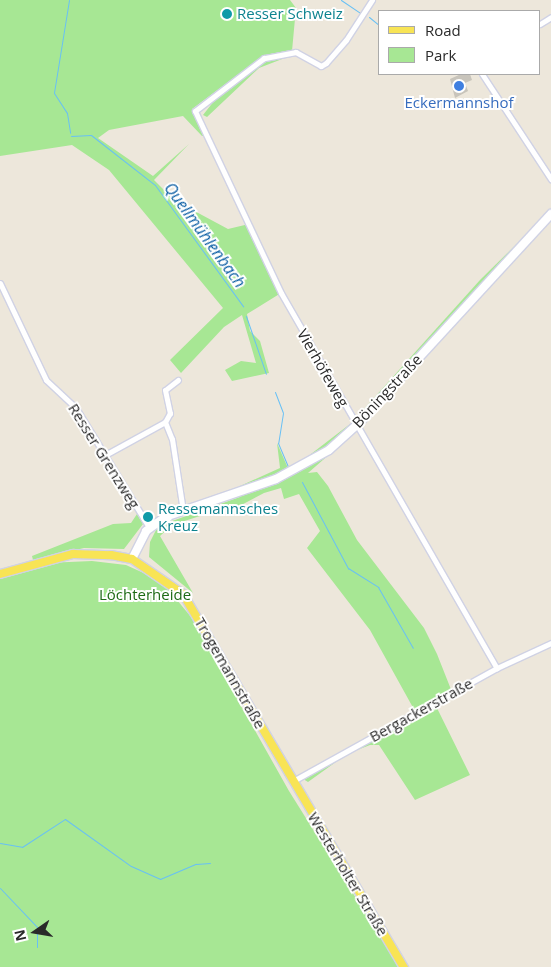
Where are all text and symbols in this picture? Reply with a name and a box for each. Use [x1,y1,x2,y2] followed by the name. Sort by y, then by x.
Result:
[237,5,343,23] place label: Resser Schweiz
[221,8,233,20] marker: Resser Schweiz
[378,10,541,75] legend
[425,20,461,40] text: Road
[425,45,456,65] text: Park
[453,80,465,92] marker: Eckermannshof
[405,94,513,112] place label: Eckermannshof
[160,179,250,291] water label: Quellmühlenbach
[293,326,353,410] street label: Vierhöfeweg
[348,351,426,431] street label: Böningstraße
[64,400,144,512] street label: Resser Grenzweg
[158,499,278,534] place label: Ressemannsches Kreuz
[142,511,154,523] marker: Ressemannsches Kreuz
[99,586,191,604] park label: Löchterheide
[191,614,269,732] street label: Trogemannstraße
[366,674,476,746] street label: Bergackerstraße
[304,809,392,939] street label: Westerholter Straße
[10,907,60,957] north arrow
[9,928,30,943] text: N

